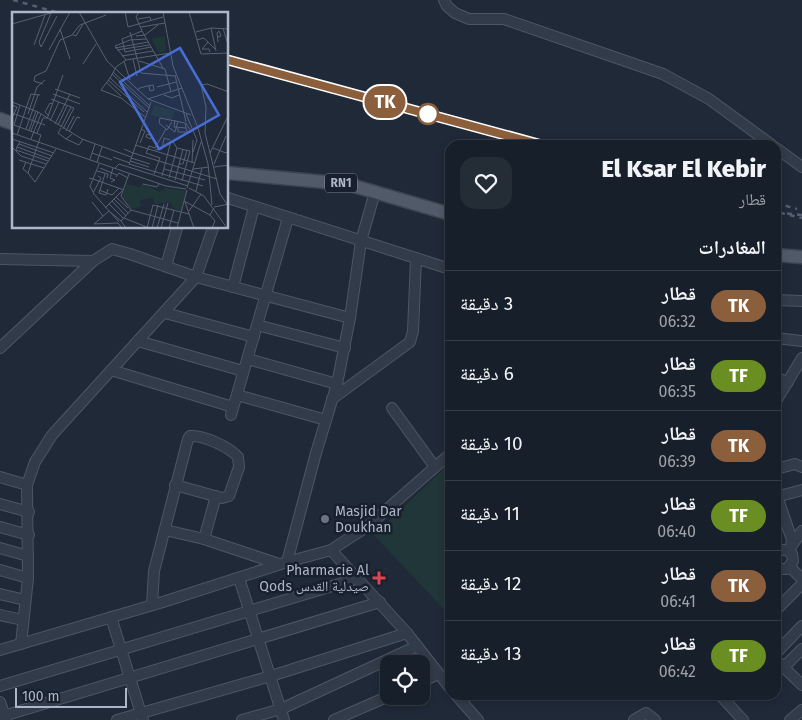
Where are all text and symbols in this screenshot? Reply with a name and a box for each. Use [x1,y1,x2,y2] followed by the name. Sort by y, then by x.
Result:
[12,12,229,229] inset map
[362,86,408,118] line badge: TK
[374,91,396,113] text: TK
[417,103,439,125] unlabelled marker
[601,155,766,183] text: El Ksar El Kebir
[460,157,512,209] button: heart
[325,174,357,192] road number: RN1
[739,190,766,209] text: قطار
[699,236,766,259] text: المغادرات
[662,282,696,305] text: قطار
[460,292,513,315] text: 3 دقيقة
[728,295,749,317] text: TK
[659,312,696,331] text: 06:32
[662,352,696,375] text: قطار
[460,362,514,385] text: 6 دقيقة
[729,365,748,387] text: TF
[659,382,696,401] text: 06:35
[662,422,696,445] text: قطار
[460,432,523,455] text: 10 دقيقة
[728,435,749,457] text: TK
[658,452,696,471] text: 06:39
[662,492,696,515] text: قطار
[460,502,520,525] text: 11 دقيقة
[335,503,402,536] place label: Masjid Dar Doukhan
[729,505,748,527] text: TF
[319,513,331,525] marker: Masjid Dar Doukhan
[657,522,696,541] text: 06:40
[259,562,369,595] place label: Pharmacie Al Qods صيدلية القدس
[662,562,696,585] text: قطار
[373,572,385,584] marker: Pharmacie Al Qods صيدلية القدس
[460,572,521,595] text: 12 دقيقة
[728,575,749,597] text: TK
[660,592,696,611] text: 06:41
[662,632,696,655] text: قطار
[460,642,521,665] text: 13 دقيقة
[729,645,748,667] text: TF
[380,655,430,705] map controls
[380,655,430,705] button: locate
[659,662,696,681] text: 06:42
[15,685,128,708] scale bar
[22,688,59,705] text: 100 m

